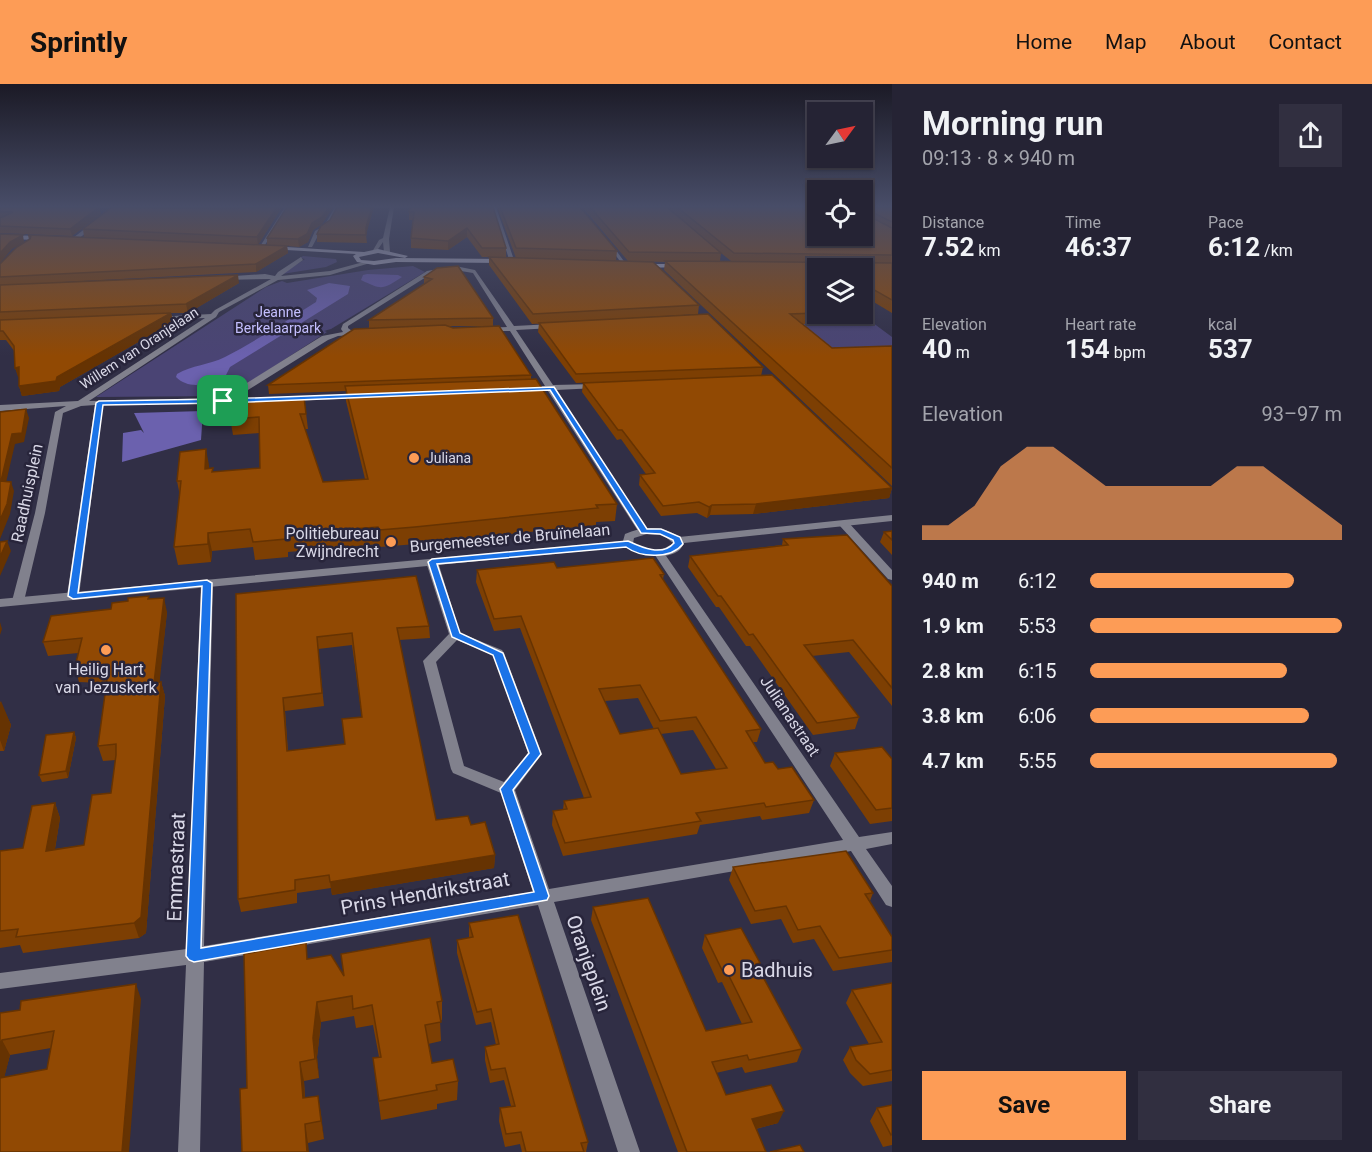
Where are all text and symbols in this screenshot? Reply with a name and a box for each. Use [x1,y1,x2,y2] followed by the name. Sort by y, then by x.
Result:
[30,26,127,59] text: Sprintly
[1016,30,1072,54] text: Home
[1105,30,1147,54] text: Map
[1180,30,1236,54] text: About
[1269,30,1342,54] text: Contact
[807,102,873,168] north arrow
[807,102,873,324] map controls
[922,104,1103,143] text: Morning run
[1279,104,1342,167] button: share
[922,146,1075,170] text: 09:13 · 8 × 940 m
[807,180,873,246] button: locate
[922,213,984,232] text: Distance
[1065,213,1101,232] text: Time
[1208,213,1244,232] text: Pace
[922,232,974,262] text: 7.52
[1065,232,1132,262] text: 46:37
[1208,232,1260,262] text: 6:12
[974,241,1000,260] text: km
[1260,241,1293,260] text: /km
[807,258,873,324] button: layers
[77,304,201,392] street label: Willem van Oranjelaan
[235,304,322,336] park label: Jeanne Berkelaarpark
[922,315,987,334] text: Elevation
[1065,315,1136,334] text: Heart rate
[1208,315,1237,334] text: kcal
[922,334,952,364] text: 40
[1065,334,1110,364] text: 154
[1208,334,1253,364] text: 537
[952,343,970,362] text: m
[1110,343,1146,362] text: bpm
[197,375,248,426] pin
[206,384,239,417] icon: arrive
[922,402,1003,426] text: Elevation
[1261,402,1342,426] text: 93–97 m
[7,442,47,544] street label: Raadhuisplein
[426,450,471,466] place label: Juliana
[407,451,421,465] marker: Juliana
[409,520,611,556] street label: Burgemeester de Bruïnelaan
[285,524,379,561] place label: Politiebureau Zwijndrecht
[384,535,398,549] marker: Politiebureau Zwijndrecht
[922,569,979,593] text: 940 m
[1018,569,1057,593] text: 6:12
[922,614,984,638] text: 1.9 km
[1018,614,1057,638] text: 5:53
[99,643,113,657] marker: Heilig Hart van Jezuskerk
[922,659,984,683] text: 2.8 km
[1018,659,1057,683] text: 6:15
[55,660,158,697] place label: Heilig Hart van Jezuskerk
[756,672,824,760] street label: Julianastraat
[922,704,984,728] text: 3.8 km
[1018,704,1057,728] text: 6:06
[922,749,984,773] text: 4.7 km
[1018,749,1057,773] text: 5:55
[162,812,190,922] street label: Emmastraat
[339,866,511,920] street label: Prins Hendrikstraat
[561,912,617,1014] street label: Oranjeplein
[741,958,813,982] place label: Badhuis
[722,963,736,977] marker: Badhuis
[922,1071,1126,1140] button: Save
[1138,1071,1342,1140] button: Share

